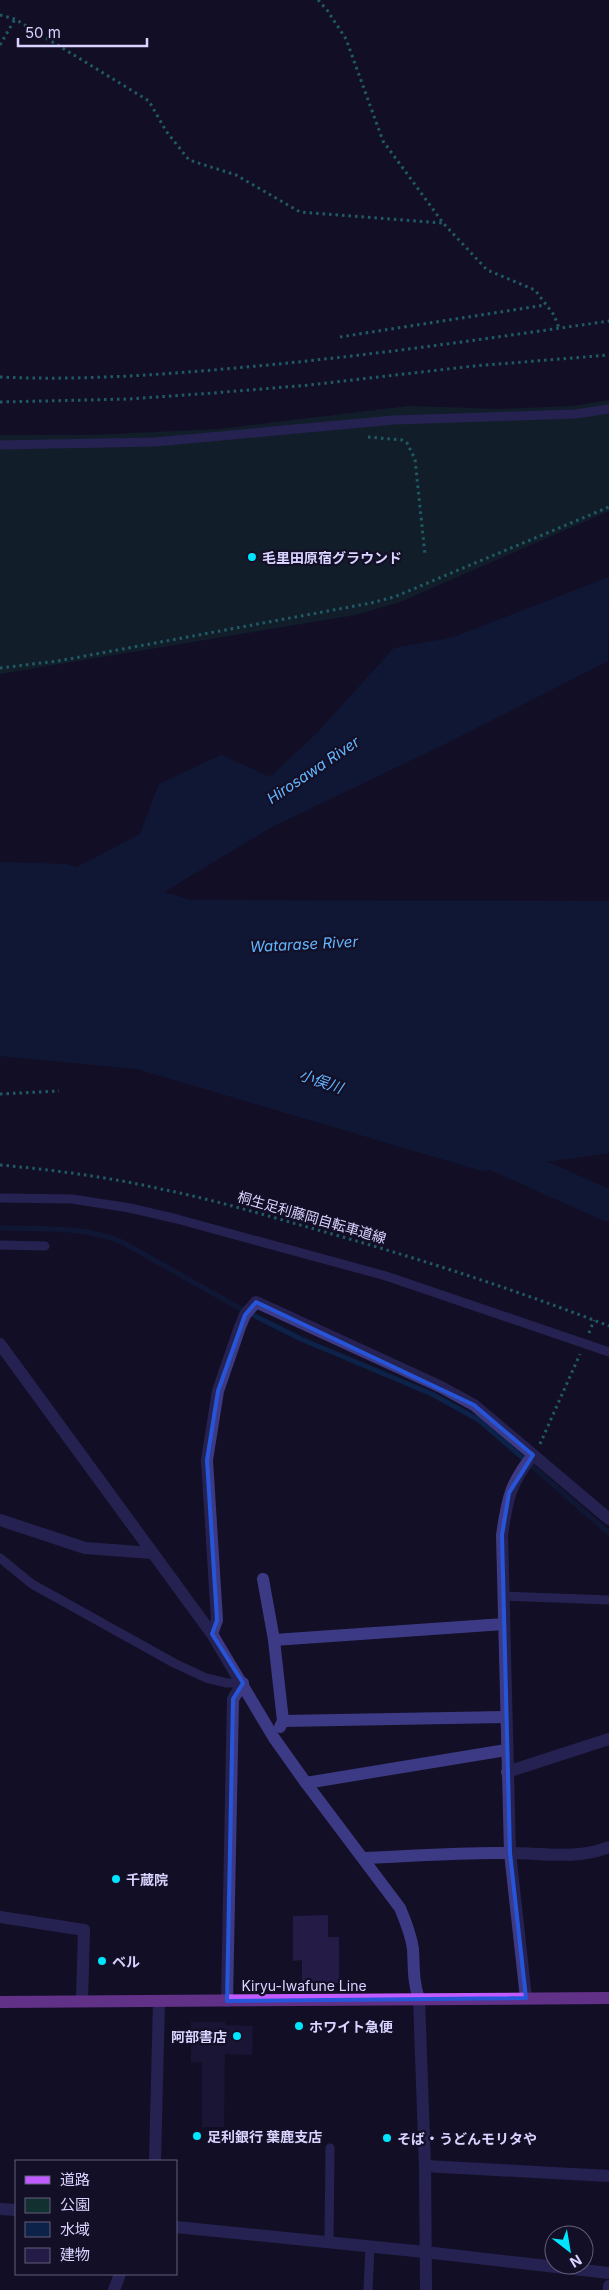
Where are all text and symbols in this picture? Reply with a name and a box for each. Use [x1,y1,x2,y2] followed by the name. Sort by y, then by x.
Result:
[18,15,146,47] scale bar
[25,23,61,42] text: 50 m
[262,549,402,566] place label: 毛里田原宿グラウンド
[246,551,258,563] marker: 毛里田原宿グラウンド
[263,732,363,808] water label: Hirosawa River
[249,932,359,956] water label: Watarase River
[297,1065,347,1098] water label: 小俣川
[236,1188,388,1246] street label: 桐生足利藤岡自転車道線
[126,1871,168,1888] place label: 千蔵院
[110,1873,122,1885] marker: 千蔵院
[112,1953,140,1970] place label: ベル
[96,1955,108,1967] marker: ベル
[241,1977,367,1994] street label: Kiryu-Iwafune Line
[309,2018,393,2035] place label: ホワイト急便
[293,2020,305,2032] marker: ホワイト急便
[171,2028,227,2045] place label: 阿部書店
[231,2030,243,2042] marker: 阿部書店
[207,2128,322,2145] place label: 足利銀行 葉鹿支店
[191,2130,203,2142] marker: 足利銀行 葉鹿支店
[397,2130,537,2147] place label: そば・うどんモリタや
[381,2132,393,2144] marker: そば・うどんモリタや
[15,2160,178,2275] legend
[60,2170,90,2189] text: 道路
[60,2195,90,2214] text: 公園
[60,2220,90,2239] text: 水域
[544,2225,594,2275] north arrow
[60,2245,90,2264] text: 建物
[567,2252,585,2272] text: N

